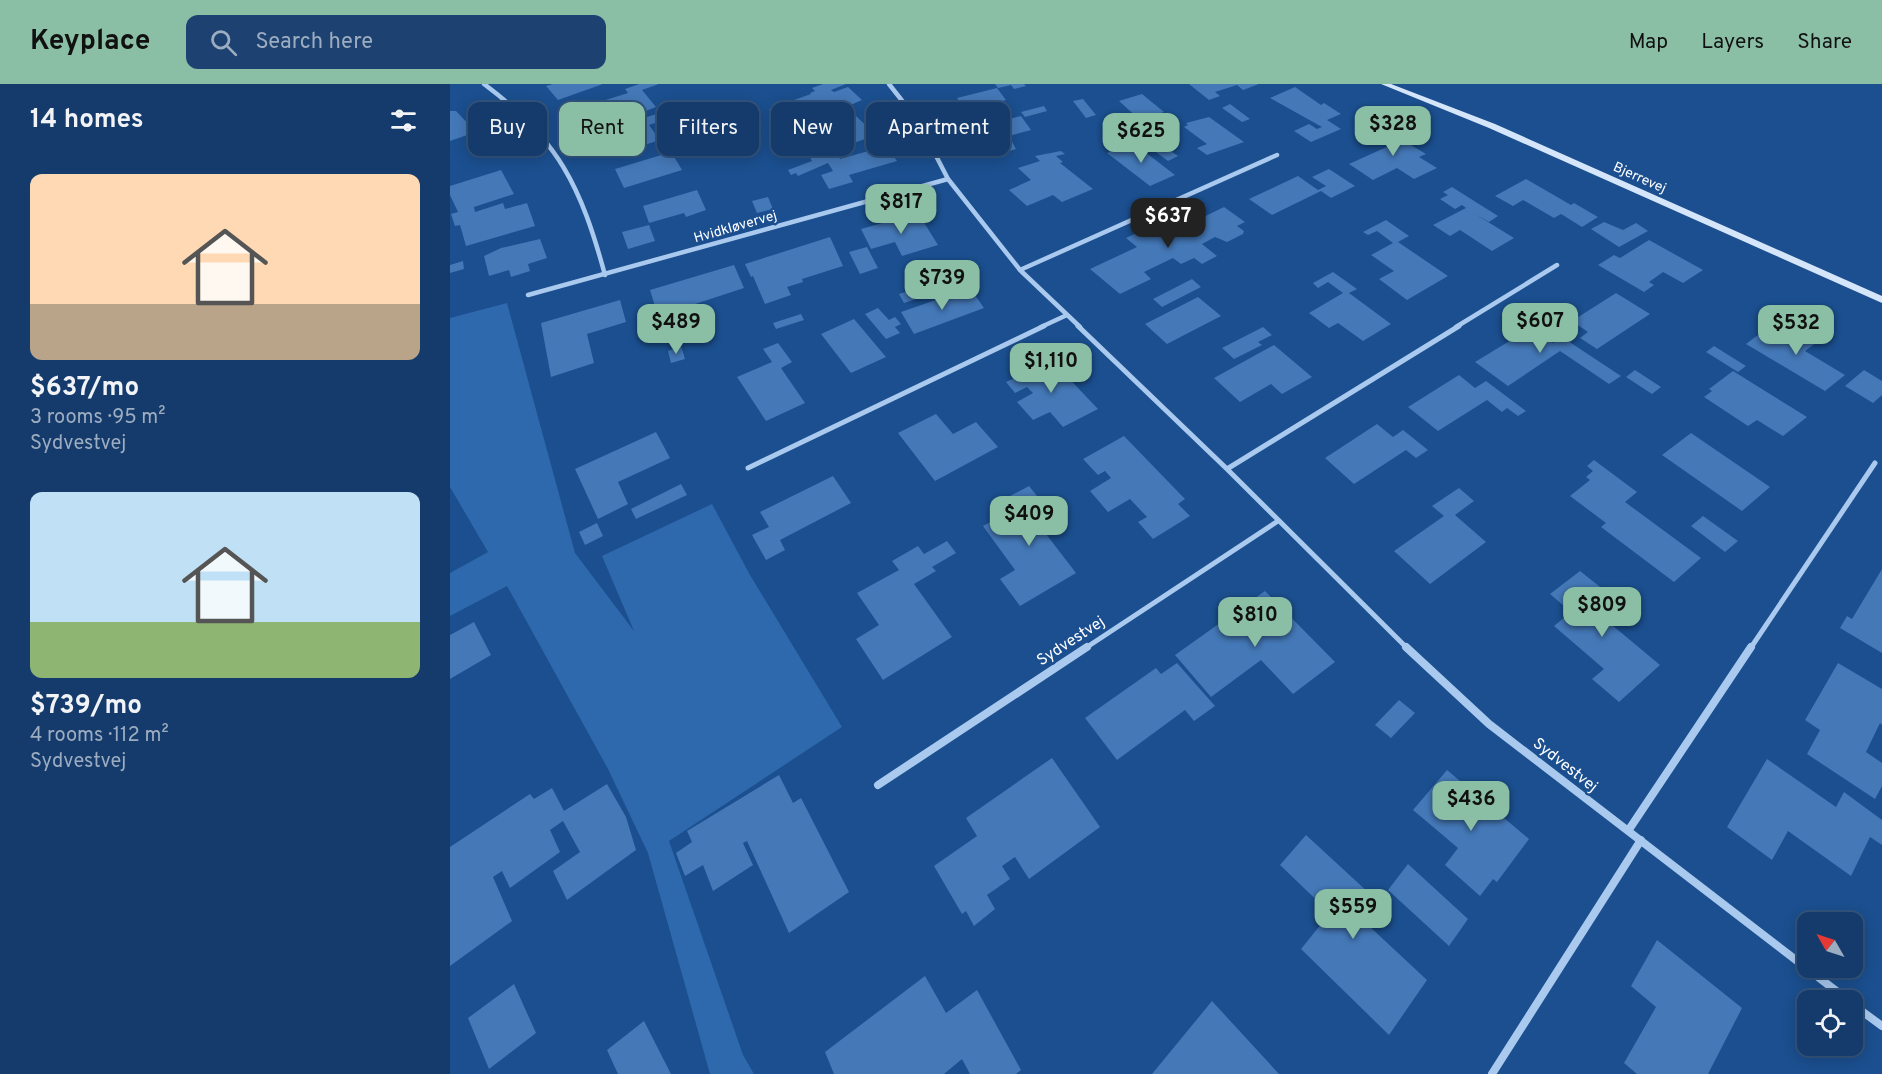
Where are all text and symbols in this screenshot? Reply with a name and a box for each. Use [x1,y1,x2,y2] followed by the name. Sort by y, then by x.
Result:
[186,15,606,69] search box
[30,24,150,60] text: Keyplace
[207,26,240,59] icon: search
[255,29,373,56] text: Search here
[1629,29,1668,56] text: Map
[1701,29,1764,56] text: Layers
[1797,29,1852,56] text: Share
[468,102,547,156] chip: Buy
[559,102,645,156] chip: Rent
[657,102,759,156] chip: Filters
[771,102,854,156] chip: New
[866,102,1010,156] chip: Apartment
[30,104,144,137] text: 14 homes
[387,104,420,137] icon: filters
[1357,106,1429,157] pin: $328
[1369,112,1417,138] text: $328
[1105,113,1177,164] pin: $625
[1117,119,1165,145] text: $625
[1610,159,1669,198] street label: Bjerrevej
[865,184,937,235] pin: $817
[879,190,923,216] text: $817
[1132,198,1204,249] pin: $637
[1145,204,1191,230] text: $637
[692,207,779,247] street label: Hvidkløvervej
[171,213,279,321] icon: home
[906,260,978,311] pin: $739
[919,266,965,292] text: $739
[1504,303,1576,354] pin: $607
[640,304,712,355] pin: $489
[1760,305,1832,356] pin: $532
[1516,309,1564,335] text: $607
[651,310,701,336] text: $489
[1772,311,1820,337] text: $532
[1002,343,1100,394] pin: $1,110
[1024,349,1078,375] text: $1,110
[30,372,139,405] text: $637/mo
[30,405,166,431] text: 3 rooms · 95 m²
[30,431,126,457] text: Sydvestvej
[993,496,1065,547] pin: $409
[1004,502,1054,528] text: $409
[171,531,279,639] icon: home
[1566,587,1638,638] pin: $809
[1577,593,1627,619] text: $809
[1219,597,1291,648] pin: $810
[1232,603,1278,629] text: $810
[1033,612,1109,671] street label: Sydvestvej
[30,690,142,723] text: $739/mo
[30,723,169,749] text: 4 rooms · 112 m²
[1528,734,1601,797] street label: Sydvestvej
[30,749,126,775] text: Sydvestvej
[1435,781,1507,832] pin: $436
[1446,787,1496,813] text: $436
[1317,889,1389,940] pin: $559
[1329,895,1377,921] text: $559
[1797,912,1863,978] north arrow
[1797,912,1863,1056] map controls
[1797,990,1863,1056] button: locate

